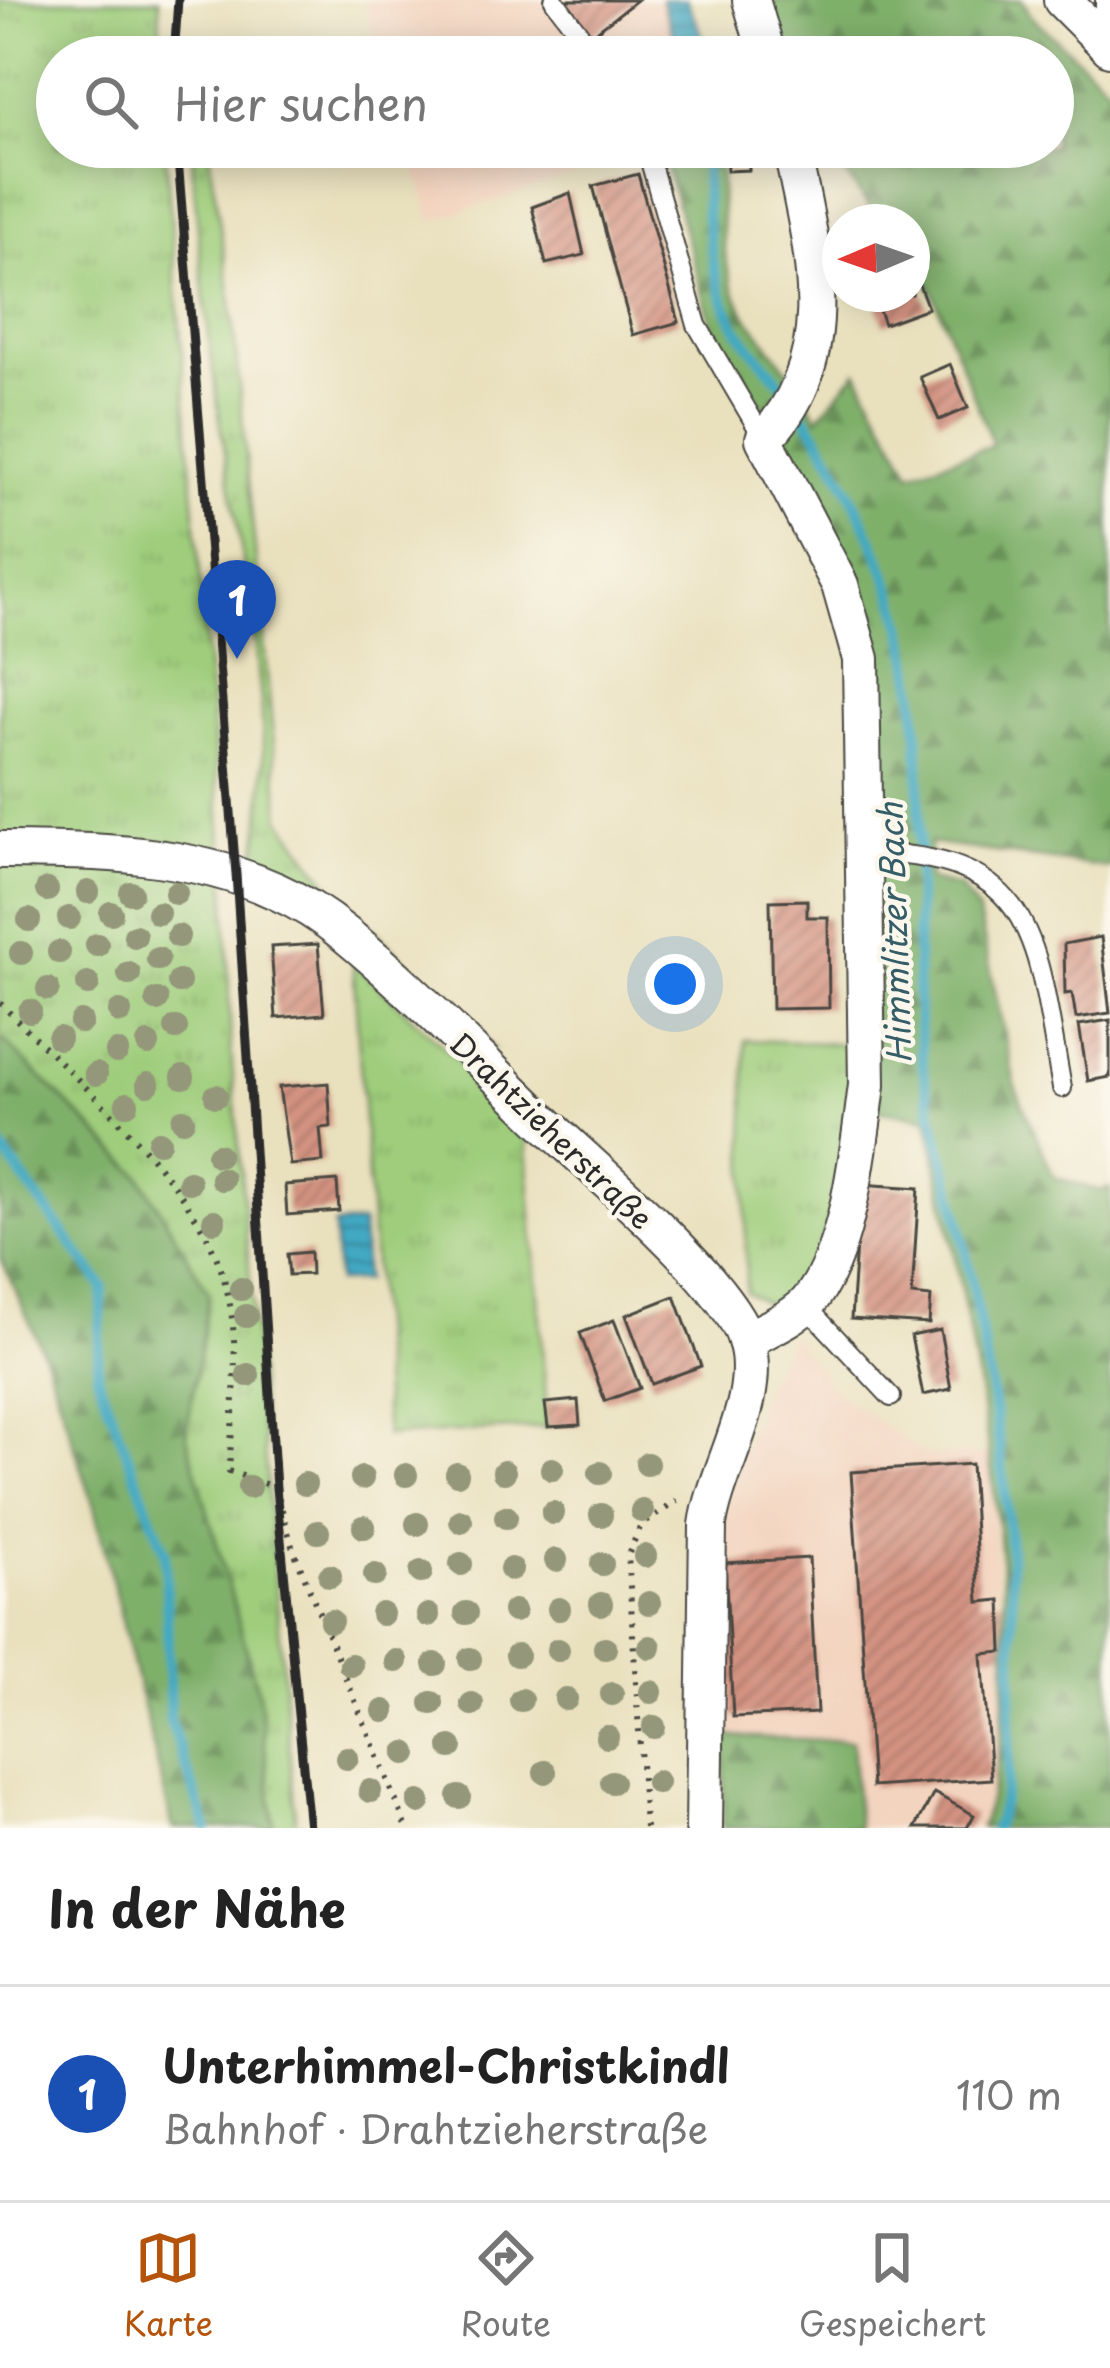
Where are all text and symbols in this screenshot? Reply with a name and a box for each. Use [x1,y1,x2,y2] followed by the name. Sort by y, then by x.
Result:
[36,36,1074,168] search box
[174,68,428,136] text: Hier suchen
[78,69,144,135] icon: search
[822,204,930,312] north arrow
[198,560,276,659] pin: 1
[863,801,923,1064] water label: Himmlitzer Bach
[645,954,705,1014] your location
[440,1021,664,1239] street label: Drahtzieherstraße
[48,1868,345,1945] text: In der Nähe
[162,2030,729,2098] text: Unterhimmel-Christkindl
[78,2064,96,2123] text: 1
[956,2064,1062,2123] text: 110 m
[162,2098,708,2157] text: Bahnhof · Drahtzieherstraße
[124,2225,213,2347] tab: Karte
[461,2225,551,2347] tab: Route
[799,2225,986,2347] tab: Gespeichert

